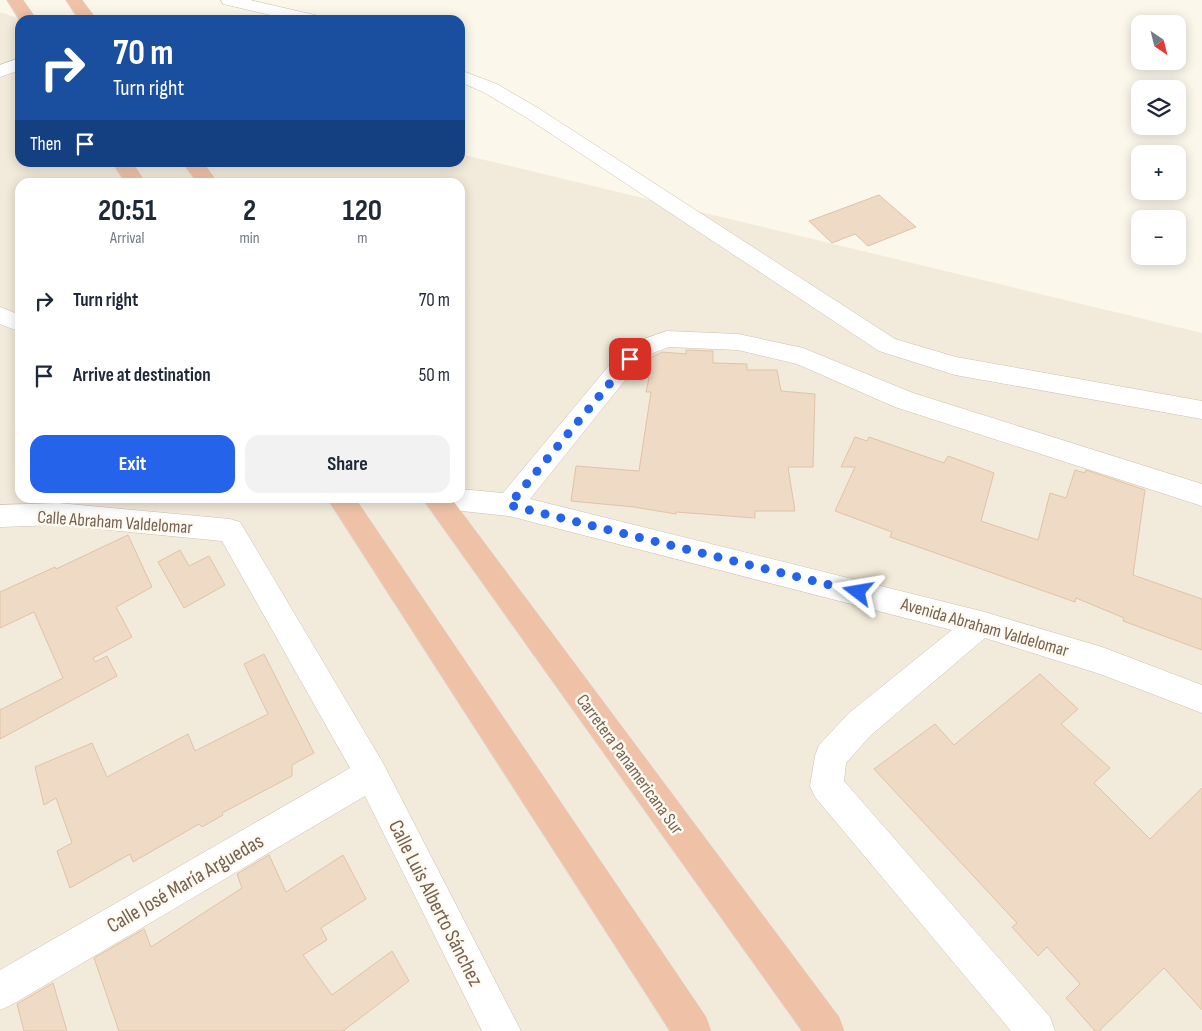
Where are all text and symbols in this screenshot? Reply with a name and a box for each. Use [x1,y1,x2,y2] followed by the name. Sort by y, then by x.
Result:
[1131,15,1186,70] north arrow
[1131,15,1186,265] map controls
[113,32,173,75] text: 70 m
[30,35,95,100] icon: right
[113,75,184,102] text: Turn right
[1131,80,1186,135] button: layers
[71,130,99,158] icon: arrive
[30,133,61,156] text: Then
[1131,145,1186,200] button: +
[98,193,157,229] text: 20:51
[243,193,256,229] text: 2
[343,193,382,229] text: 120
[1131,210,1186,265] button: −
[110,229,144,248] text: Arrival
[240,229,260,248] text: min
[357,229,367,248] text: m
[30,287,58,315] icon: right
[73,289,138,312] text: Turn right
[419,289,450,312] text: 70 m
[609,338,651,380] pin
[616,345,644,373] icon: arrive
[30,362,58,390] icon: arrive
[73,364,211,387] text: Arrive at destination
[419,364,450,387] text: 50 m
[30,435,235,493] button: Exit
[245,435,450,493] button: Share
[37,507,193,538] street label: Calle Abraham Valdelomar
[831,565,883,617] position arrow
[898,593,1071,661] street label: Avenida Abraham Valdelomar
[572,690,687,838] street label: Carretera Panamericana Sur
[383,816,488,991] street label: Calle Luis Alberto Sánchez
[103,828,268,938] street label: Calle José María Arguedas

